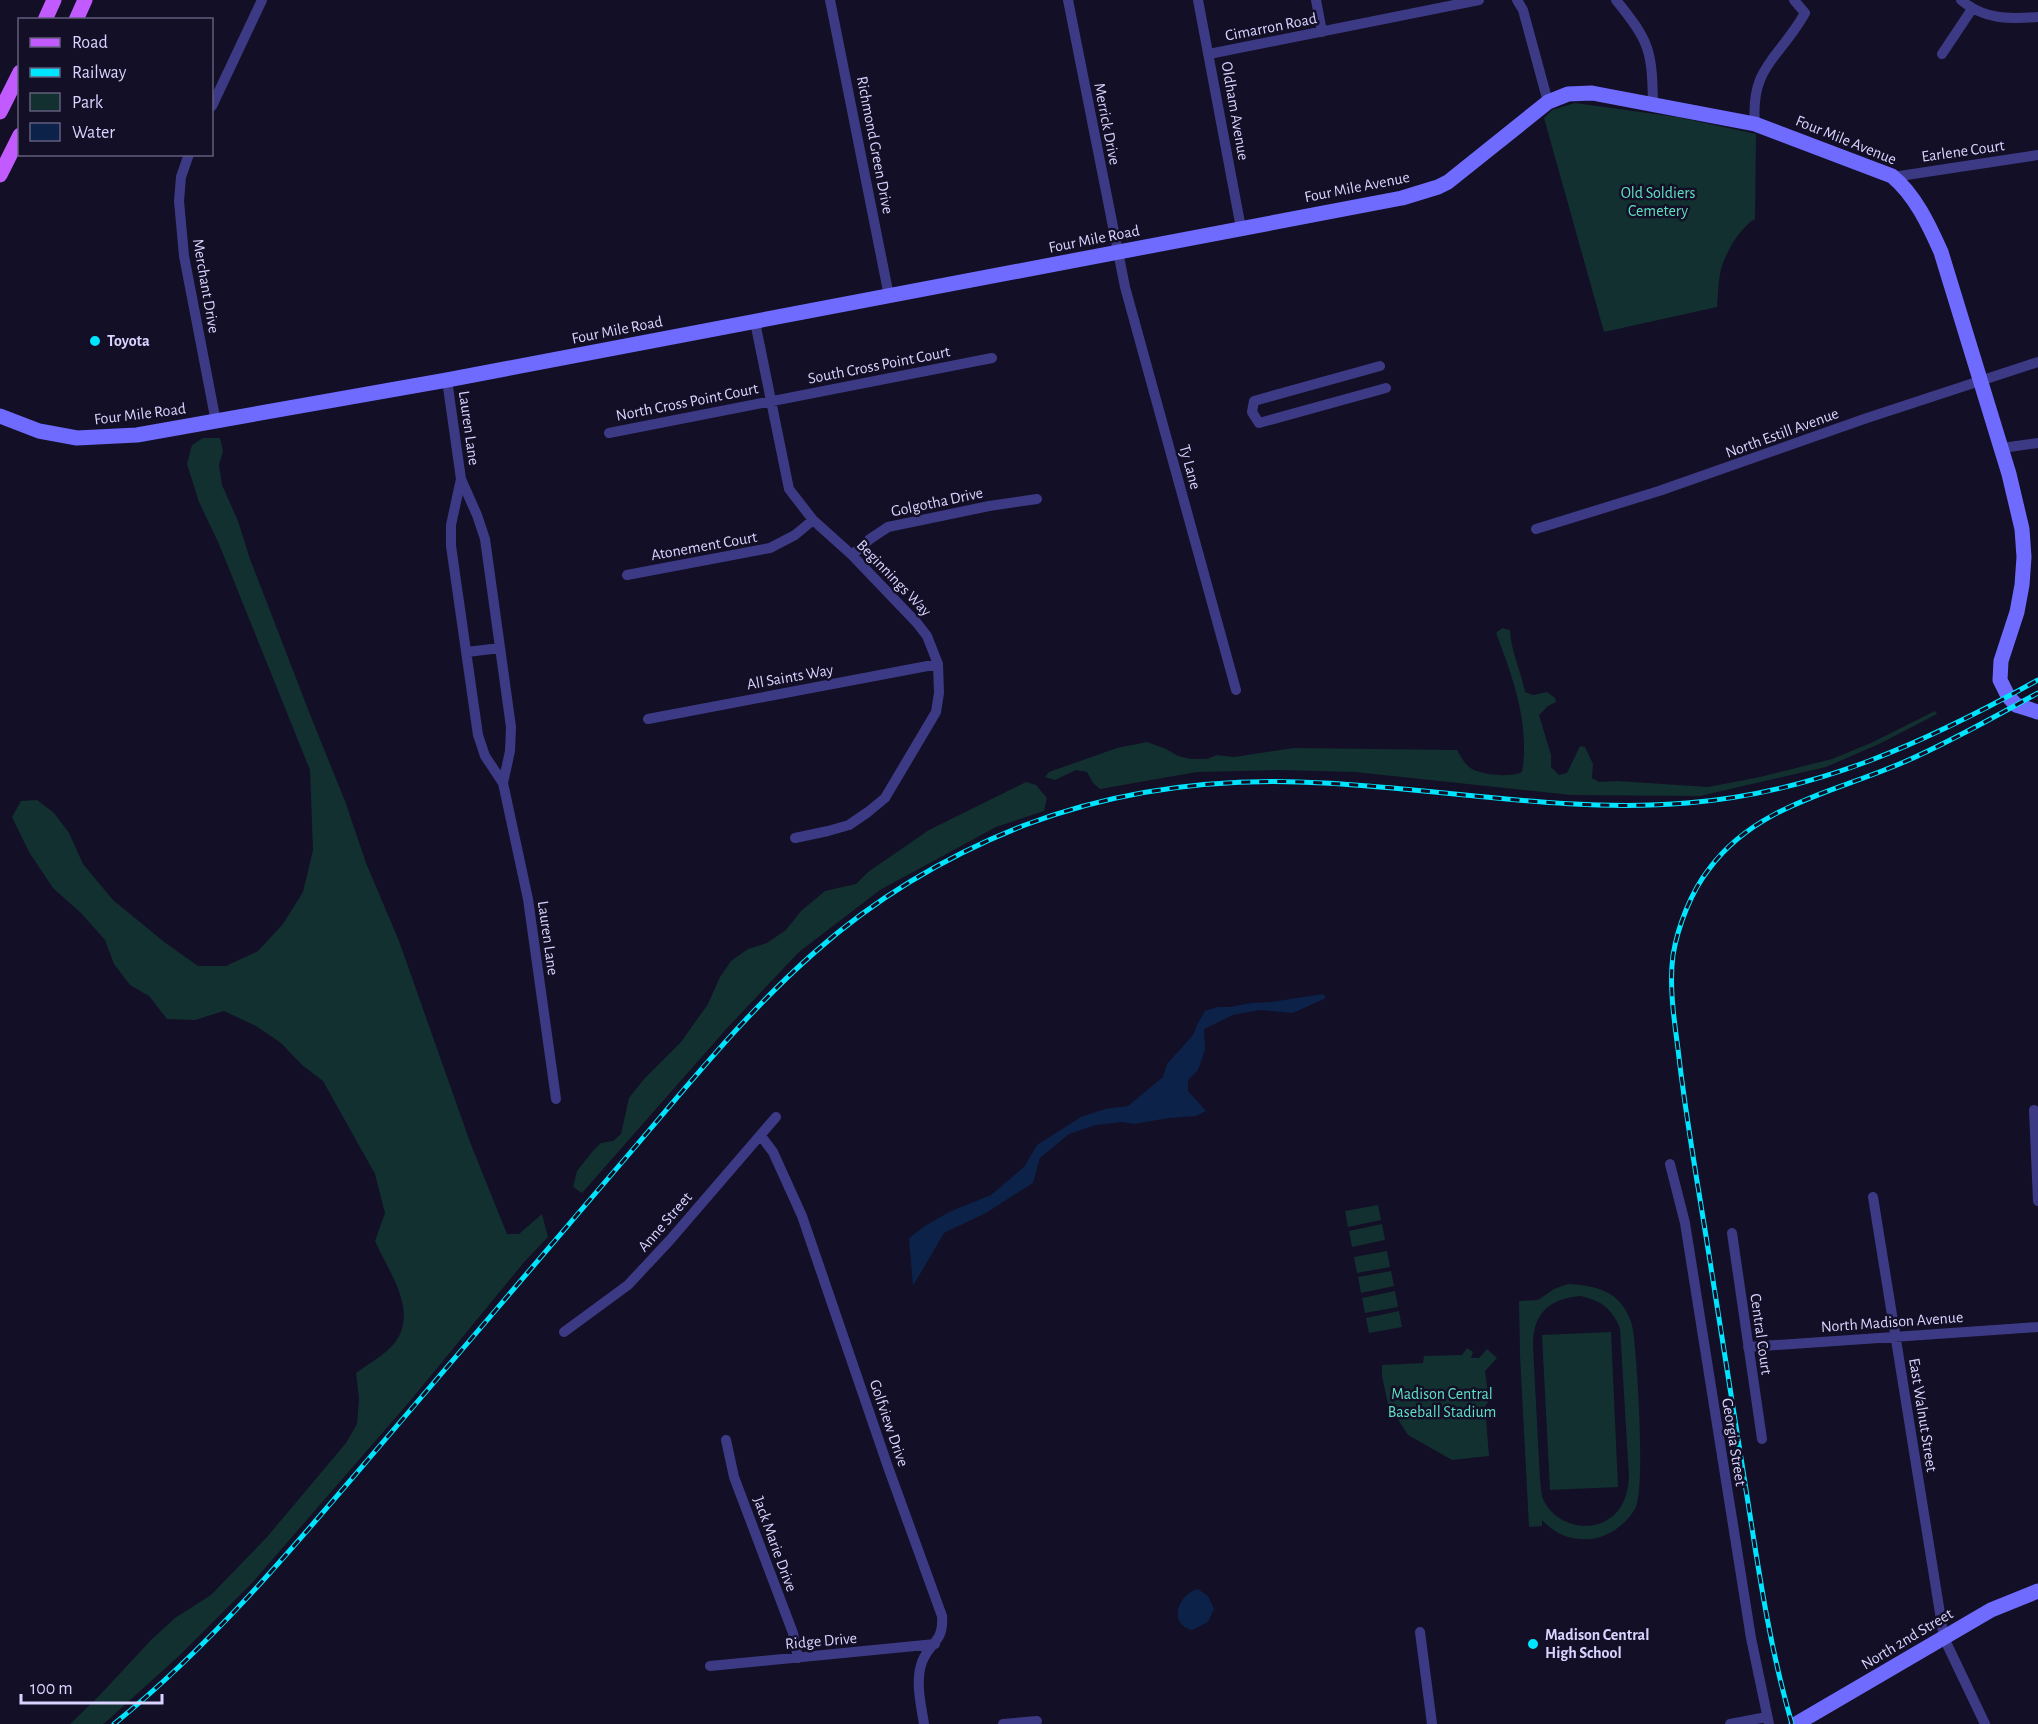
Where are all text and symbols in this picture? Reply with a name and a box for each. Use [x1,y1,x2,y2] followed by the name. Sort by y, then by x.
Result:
[1224,10,1318,44] street label: Cimarron Road
[18,18,213,156] legend
[72,34,108,52] text: Road
[1218,60,1252,162] street label: Oldham Avenue
[72,64,127,82] text: Railway
[854,75,896,215] street label: Richmond Green Drive
[1091,82,1123,166] street label: Merrick Drive
[72,94,104,112] text: Park
[1793,113,1899,167] street label: Four Mile Avenue
[72,124,115,142] text: Water
[1921,137,2005,165] street label: Earlene Court
[1303,169,1411,205] street label: Four Mile Avenue
[1621,185,1695,220] park label: Old Soldiers Cemetery
[1047,222,1141,256] street label: Four Mile Road
[190,237,222,335] street label: Merchant Drive
[570,313,664,347] street label: Four Mile Road
[107,333,150,350] place label: Toyota
[88,334,102,348] marker: Toyota
[807,343,951,387] street label: South Cross Point Court
[615,380,759,424] street label: North Cross Point Court
[456,390,482,466] street label: Lauren Lane
[93,400,187,428] street label: Four Mile Road
[1723,405,1841,461] street label: North Estill Avenue
[1175,443,1204,491] street label: Ty Lane
[890,484,984,520] street label: Golgotha Drive
[650,529,758,563] street label: Atonement Court
[853,537,934,620] street label: Beginnings Way
[745,661,835,693] street label: All Saints Way
[535,900,561,976] street label: Lauren Lane
[635,1189,695,1255] street label: Anne Street
[1747,1292,1775,1376] street label: Central Court
[1820,1309,1964,1335] street label: North Madison Avenue
[1906,1357,1940,1473] street label: East Walnut Street
[867,1377,911,1469] street label: Golfview Drive
[1388,1386,1496,1420] park label: Madison Central Baseball Stadium
[1719,1397,1749,1487] street label: Georgia Street
[750,1494,800,1594] street label: Jack Marie Drive
[1858,1605,1956,1673] street label: North 2nd Street
[1545,1627,1649,1661] place label: Madison Central High School
[784,1630,858,1652] street label: Ridge Drive
[1526,1637,1540,1651] marker: Madison Central High School
[21,1667,162,1705] scale bar
[30,1680,73,1698] text: 100 m

